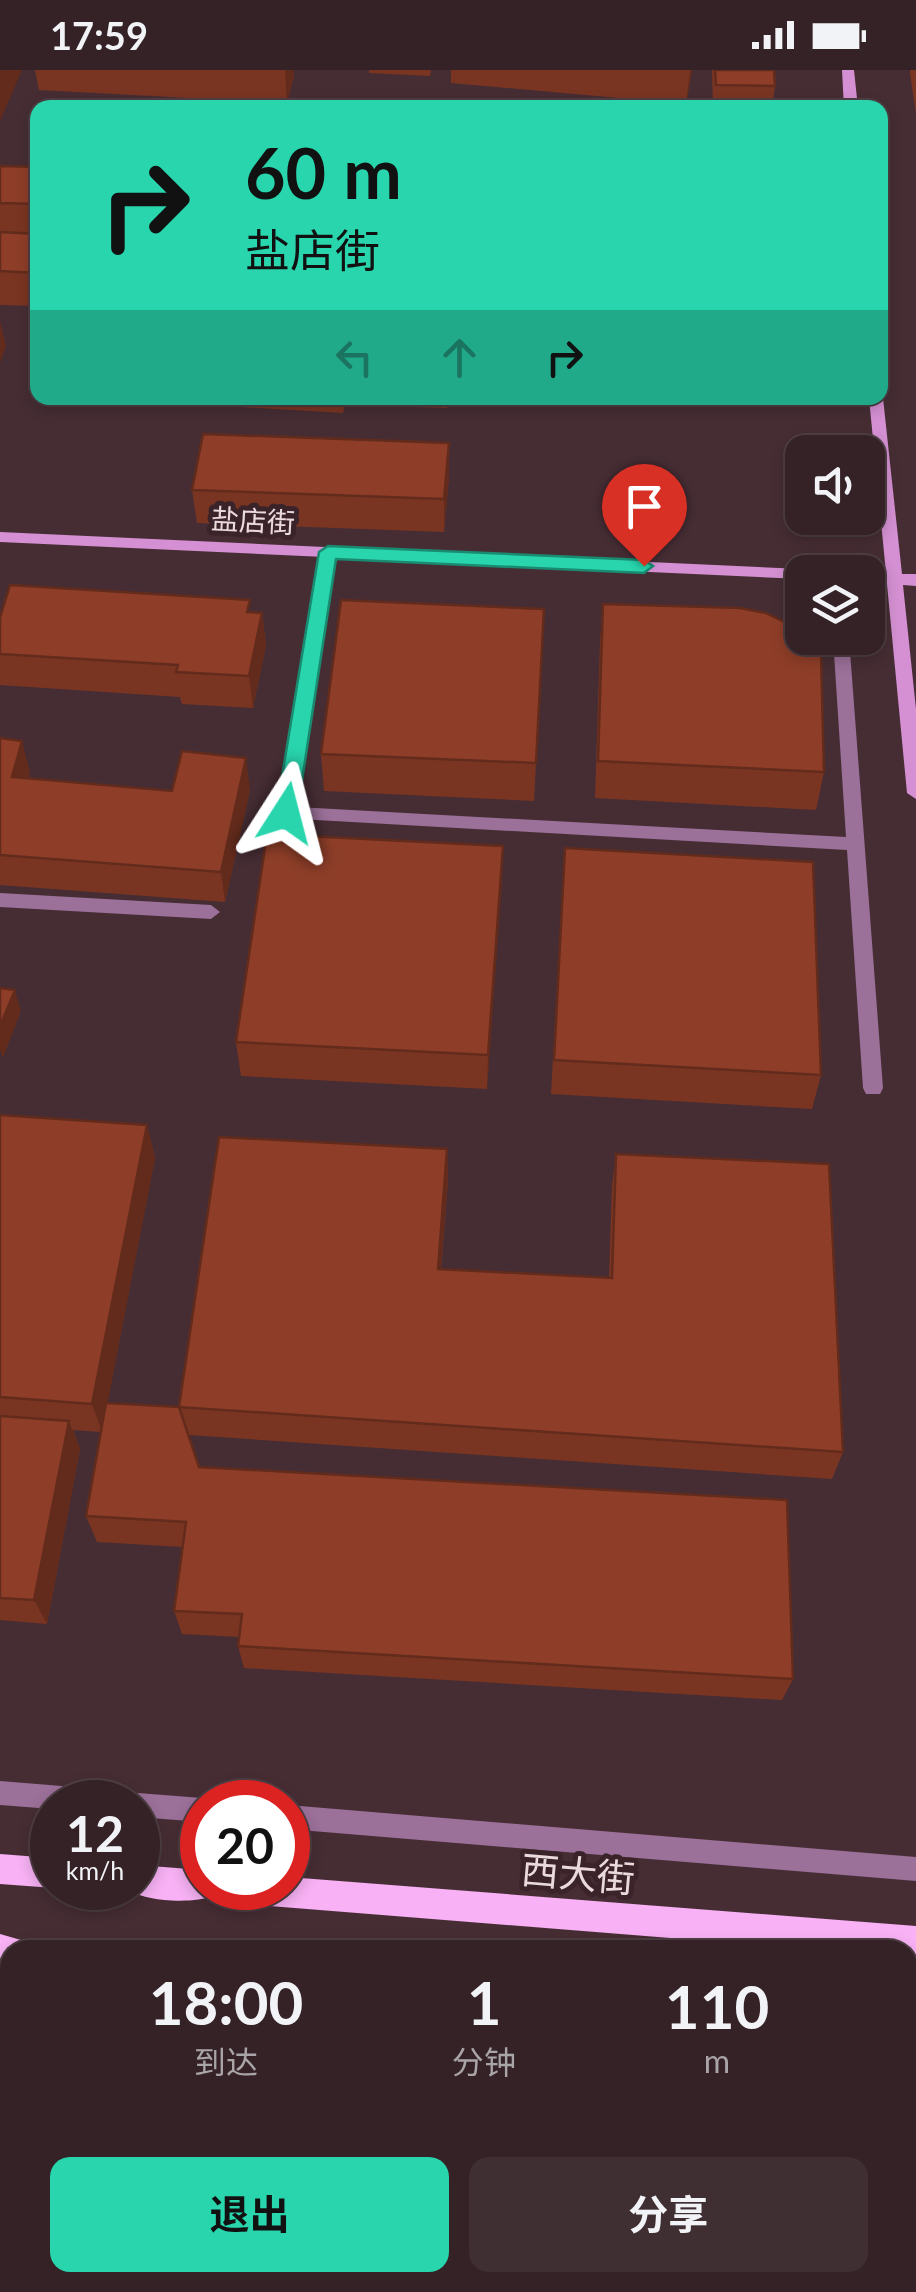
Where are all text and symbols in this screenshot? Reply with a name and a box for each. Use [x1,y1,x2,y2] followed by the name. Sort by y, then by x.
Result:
[50,12,148,58] text: 17:59
[245,130,402,214] text: 60 m
[80,140,210,270] icon: right
[245,223,380,277] text: 盐店街
[327,330,382,385] icon: left
[432,330,487,385] icon: ahead
[537,330,592,385] icon: right
[785,435,885,655] map controls
[785,435,885,535] button: sound
[602,464,687,567] pin
[617,479,672,534] icon: arrive
[210,501,296,539] street label: 盐店街
[785,555,885,655] button: layers
[234,761,338,865] position arrow
[180,1780,310,1910] speed limit sign: 20
[66,1803,124,1863] text: 12
[519,1845,637,1901] street label: 西大街
[66,1855,124,1885] text: km/h
[149,1966,303,2038] text: 18:00
[467,1966,502,2038] text: 1
[665,1970,769,2042] text: 110
[704,2041,730,2080] text: m
[194,2042,258,2081] text: 到达
[452,2042,516,2081] text: 分钟
[50,2157,449,2272] button: 退出
[469,2157,868,2272] button: 分享

